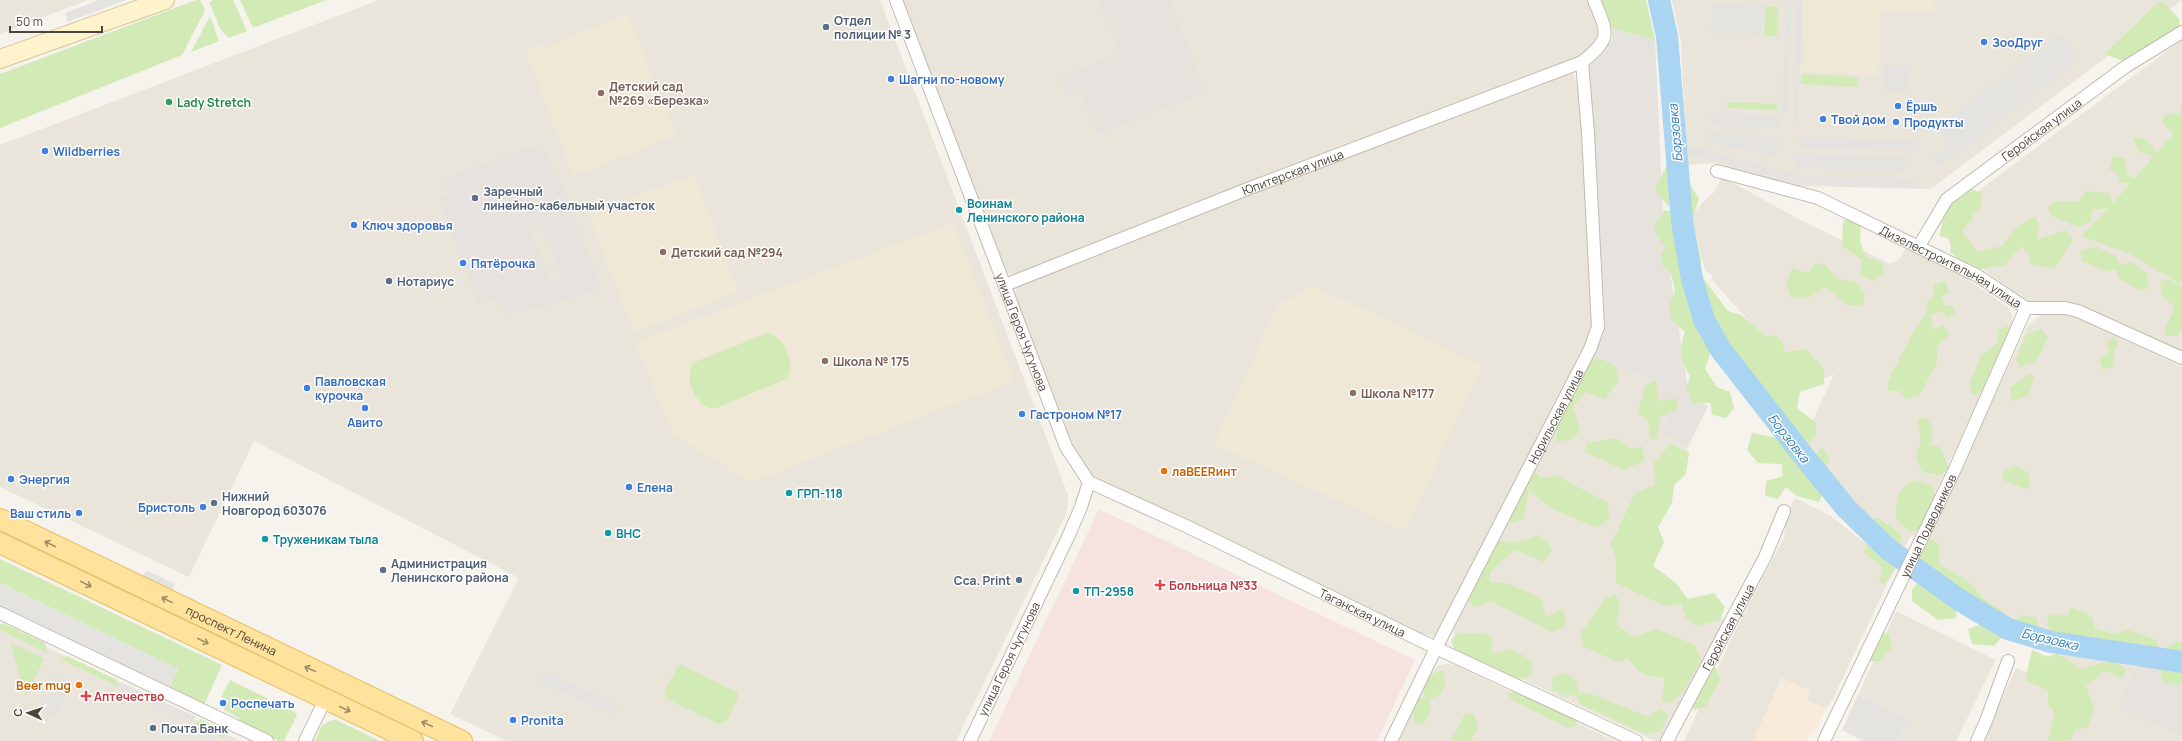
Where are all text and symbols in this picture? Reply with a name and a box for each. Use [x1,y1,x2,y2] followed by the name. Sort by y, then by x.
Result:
[10,8,102,34] scale bar
[834,12,911,43] place label: Отдел полиции № 3
[16,13,43,30] text: 50 m
[821,22,831,32] marker: Отдел полиции № 3
[1992,34,2043,51] place label: ЗооДруг
[1979,37,1989,47] marker: ЗооДруг
[899,71,1005,88] place label: Шагни по-новому
[886,74,896,84] marker: Шагни по-новому
[609,78,710,109] place label: Детский сад №269 «Березка»
[596,88,606,98] marker: Детский сад №269 «Березка»
[177,94,251,111] place label: Lady Stretch
[1998,94,2085,165] street label: Геройская улица
[164,97,174,107] marker: Lady Stretch
[1906,98,1937,115] place label: Ёршъ
[1893,101,1903,111] marker: Ёршъ
[1663,103,1686,163] water label: Борзовка
[1831,111,1886,128] place label: Твой дом
[1818,114,1828,124] marker: Твой дом
[1904,114,1964,131] place label: Продукты
[1891,117,1901,127] marker: Продукты
[53,143,120,160] place label: Wildberries
[1239,145,1346,199] street label: Юпитерская улица
[40,146,50,156] marker: Wildberries
[483,183,655,214] place label: Заречный линейно-кабельный участок
[470,193,480,203] marker: Заречный линейно-кабельный участок
[967,195,1085,226] place label: Воинам Ленинского района
[954,205,964,215] marker: Воинам Ленинского района
[362,217,453,234] place label: Ключ здоровья
[349,220,359,230] marker: Ключ здоровья
[1877,221,2025,311] street label: Дизелестроительная улица
[671,244,783,261] place label: Детский сад №294
[658,247,668,257] marker: Детский сад №294
[471,255,535,272] place label: Пятёрочка
[458,258,468,268] marker: Пятёрочка
[992,270,1052,393] street label: улица Героя Чугунова
[397,273,454,290] place label: Нотариус
[384,276,394,286] marker: Нотариус
[833,353,909,370] place label: Школа № 175
[820,356,830,366] marker: Школа № 175
[1524,366,1587,467] street label: Норильская улица
[315,373,386,404] place label: Павловская курочка
[302,383,312,393] marker: Павловская курочка
[1361,385,1434,402] place label: Школа №177
[1348,388,1358,398] marker: Школа №177
[360,403,370,413] marker: Авито
[1030,406,1122,423] place label: Гастроном №17
[1017,409,1027,419] marker: Гастроном №17
[1764,410,1814,467] water label: Борзовка
[347,414,383,431] place label: Авито
[1172,463,1237,480] place label: лаBEERинт
[1159,466,1169,476] marker: лаBEERинт
[19,471,70,488] place label: Энергия
[1896,471,1960,580] street label: улица Подводников
[6,474,16,484] marker: Энергия
[637,479,673,496] place label: Елена
[624,482,634,492] marker: Елена
[797,485,843,502] place label: ГРП-118
[222,488,327,519] place label: Нижний Новгород 603076
[784,488,794,498] marker: ГРП-118
[209,498,219,508] marker: Нижний Новгород 603076
[138,499,195,516] place label: Бристоль
[198,502,208,512] marker: Бристоль
[10,505,71,522] place label: Ваш стиль
[74,508,84,518] marker: Ваш стиль
[616,525,641,542] place label: ВНС
[603,528,613,538] marker: ВНС
[273,531,378,548] place label: Труженикам тыла
[260,534,270,544] marker: Труженикам тыла
[44,540,56,547] one-way arrow
[391,555,509,586] place label: Администрация Ленинского района
[378,565,388,575] marker: Администрация Ленинского района
[954,572,1011,589] place label: Cca. Print
[1014,575,1024,585] marker: Cca. Print
[1169,577,1257,594] place label: Больница №33
[1154,579,1166,591] marker: Больница №33
[79,581,91,588] one-way arrow
[1698,581,1758,673] street label: Геройская улица
[1084,583,1134,600] place label: ТП-2958
[1316,584,1409,641] street label: Таганская улица
[1071,586,1081,596] marker: ТП-2958
[162,596,174,603] one-way arrow
[974,599,1044,719] street label: улица Героя Чугунова
[183,601,280,659] street label: проспект Ленина
[2020,624,2081,654] water label: Борзовка
[196,637,208,645] one-way arrow
[304,665,316,672] one-way arrow
[16,677,71,694] place label: Beer mug
[74,680,84,690] marker: Beer mug
[94,688,164,705] place label: Аптечество
[81,691,91,701] marker: Аптечество
[8,693,48,733] north arrow
[231,695,295,712] place label: Роспечать
[218,698,228,708] marker: Роспечать
[339,706,351,713] one-way arrow
[10,708,25,717] text: С
[521,712,564,729] place label: Pronita
[508,715,518,725] marker: Pronita
[161,720,229,737] place label: Почта Банк
[421,720,433,727] one-way arrow
[148,723,158,733] marker: Почта Банк

